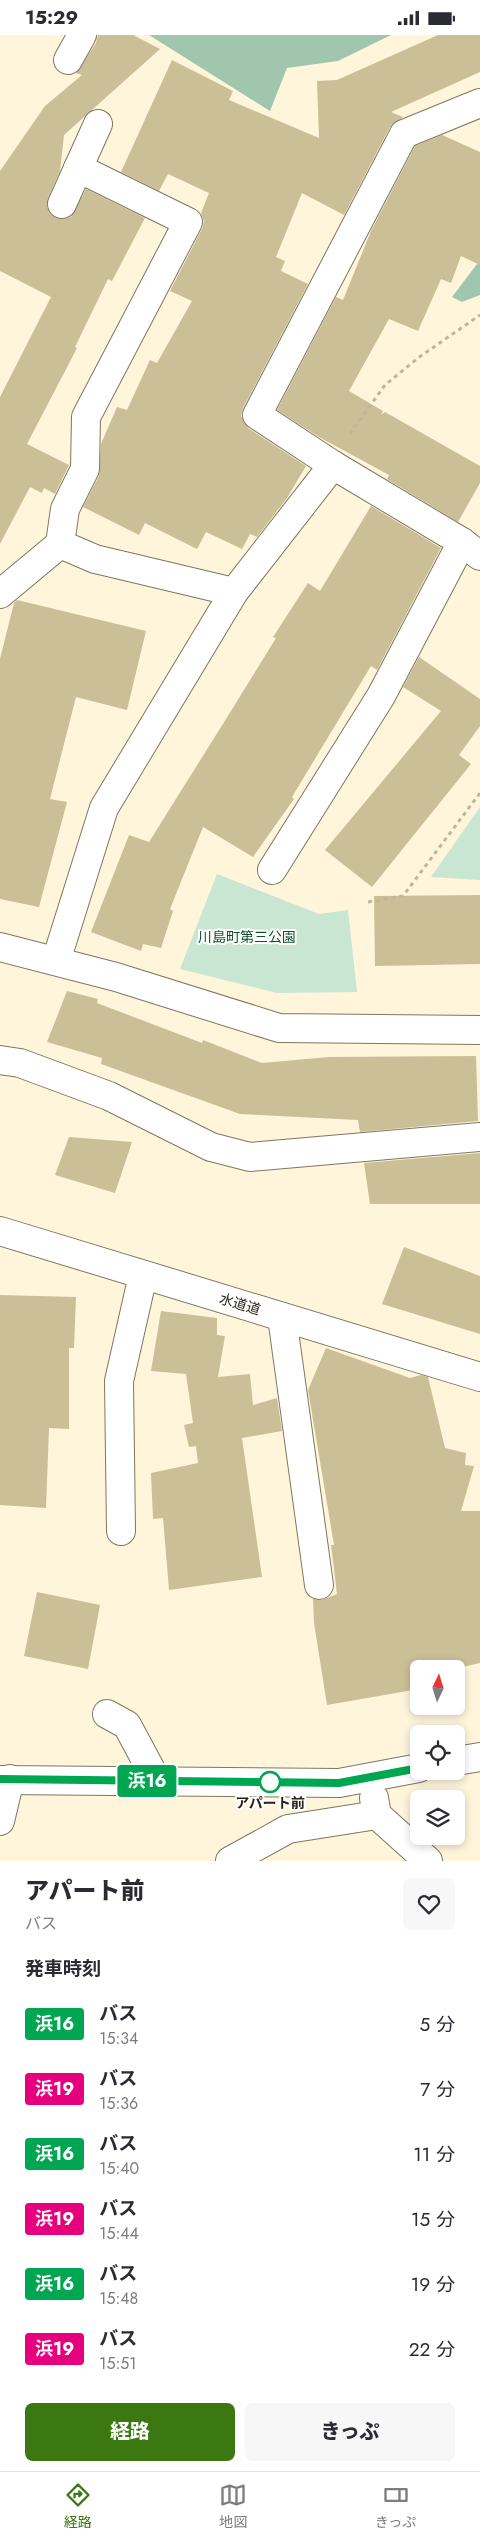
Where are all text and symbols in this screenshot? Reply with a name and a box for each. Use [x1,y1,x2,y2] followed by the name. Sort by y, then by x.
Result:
[25,4,78,31] text: 15:29
[198,927,296,947] park label: 川島町第三公園
[217,1288,263,1320] street label: 水道道
[410,1660,465,1715] north arrow
[410,1660,465,1845] map controls
[410,1725,465,1780] button: locate
[118,1765,176,1797] line badge: 浜16
[127,1768,167,1794] text: 浜16
[259,1771,281,1793] marker: アパート前
[410,1790,465,1845] button: layers
[235,1793,305,1813] place label: アパート前
[25,1873,145,1908] text: アパート前
[403,1878,455,1930] button: heart
[25,1912,57,1935] text: バス
[25,1955,101,1982] text: 発車時刻
[99,2000,137,2027] text: バス
[35,2011,74,2037] text: 浜16
[420,2011,455,2038] text: 5 分
[99,2027,138,2050] text: 15:34
[99,2065,137,2092] text: バス
[35,2076,74,2102] text: 浜19
[420,2076,455,2103] text: 7 分
[99,2092,138,2115] text: 15:36
[99,2130,137,2157] text: バス
[35,2141,74,2167] text: 浜16
[413,2141,455,2168] text: 11 分
[99,2157,139,2180] text: 15:40
[99,2195,137,2222] text: バス
[35,2206,74,2232] text: 浜19
[411,2206,455,2233] text: 15 分
[99,2222,139,2245] text: 15:44
[99,2260,137,2287] text: バス
[35,2271,74,2297] text: 浜16
[411,2271,455,2298] text: 19 分
[99,2287,138,2310] text: 15:48
[99,2325,137,2352] text: バス
[35,2336,74,2362] text: 浜19
[409,2336,455,2363] text: 22 分
[99,2352,136,2375] text: 15:51
[25,2403,235,2461] button: 経路
[245,2403,455,2461] button: きっぷ
[64,2481,92,2532] tab: 経路
[219,2481,247,2532] tab: 地図
[375,2481,416,2532] tab: きっぷ

